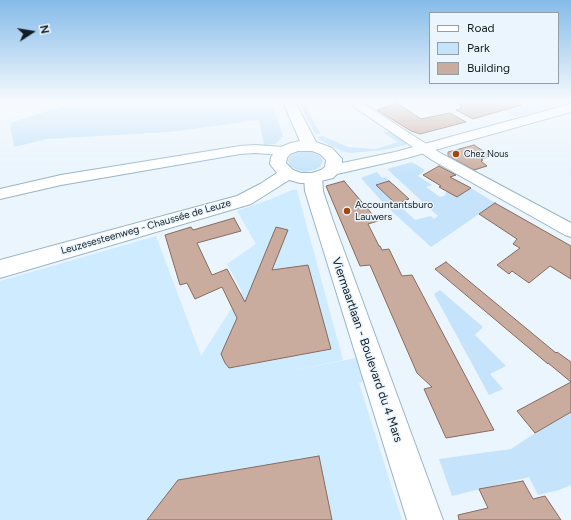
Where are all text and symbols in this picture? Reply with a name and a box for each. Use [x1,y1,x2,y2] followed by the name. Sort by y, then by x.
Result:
[12,12,52,52] north arrow
[429,12,559,84] legend
[467,21,495,35] text: Road
[37,24,51,35] text: N
[467,41,490,55] text: Park
[467,61,510,75] text: Building
[451,149,461,159] marker: Chez Nous
[464,149,508,159] place label: Chez Nous
[60,197,232,257] street label: Leuzesesteenweg - Chaussée de Leuze
[355,199,433,222] place label: Accountantsburo Lauwers
[342,206,352,216] marker: Accountantsburo Lauwers
[329,256,405,444] street label: Viermaartlaan - Boulevard du 4 Mars

